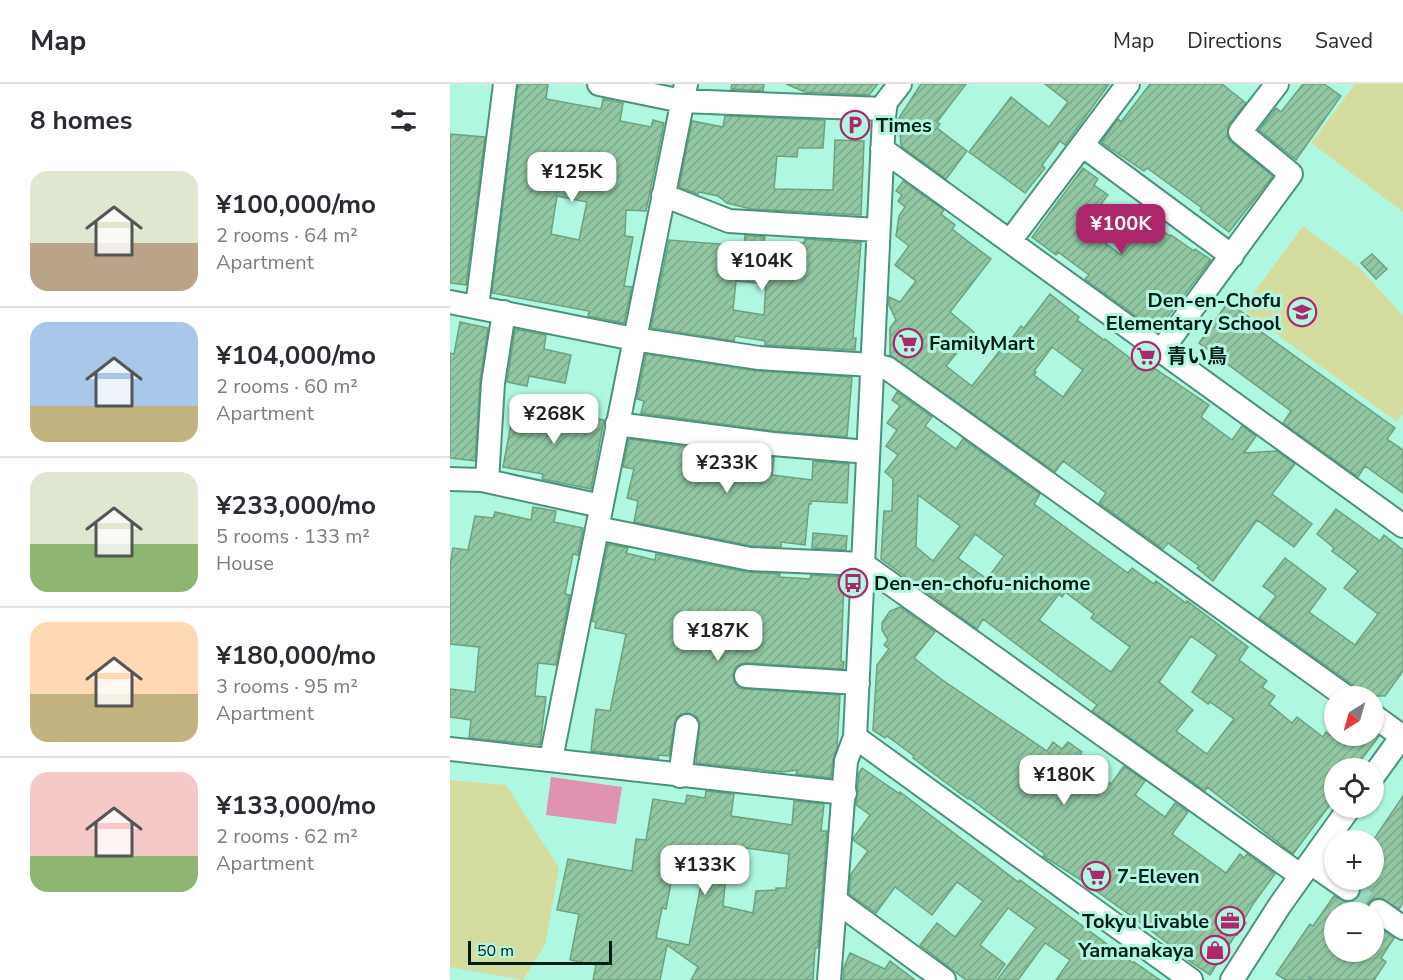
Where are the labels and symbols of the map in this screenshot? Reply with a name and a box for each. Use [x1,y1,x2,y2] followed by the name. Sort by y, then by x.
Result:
[839,109,871,141] parking icon: Times
[876,112,932,139] place label: Times
[530,152,614,203] pin: ¥125K
[1079,204,1163,255] pin: ¥100K
[720,241,804,292] pin: ¥104K
[1106,287,1282,337] place label: Den-en-Chofu Elementary School
[1286,296,1318,328] school or university icon: Den-en-Chofu Elementary School
[892,327,924,359] supermarket icon: FamilyMart
[929,330,1035,357] place label: FamilyMart
[1130,340,1162,372] supermarket icon: 青い鳥
[1167,343,1227,370] place label: 青い鳥
[512,394,596,445] pin: ¥268K
[685,443,769,494] pin: ¥233K
[837,567,869,599] bus stop icon: Den-en-chofu-nichome
[874,570,1090,597] place label: Den-en-chofu-nichome
[676,611,760,662] pin: ¥187K
[1324,686,1384,746] north arrow
[1022,755,1106,806] pin: ¥180K
[663,845,747,896] pin: ¥133K
[1080,860,1112,892] supermarket icon: 7-Eleven
[1117,863,1199,890] place label: 7-Eleven
[1214,905,1246,937] office icon: Tokyu Livable
[1082,908,1209,935] place label: Tokyu Livable
[1199,934,1231,966] shop icon: Yamanakaya
[1077,937,1194,964] place label: Yamanakaya
[468,938,612,966] scale bar

